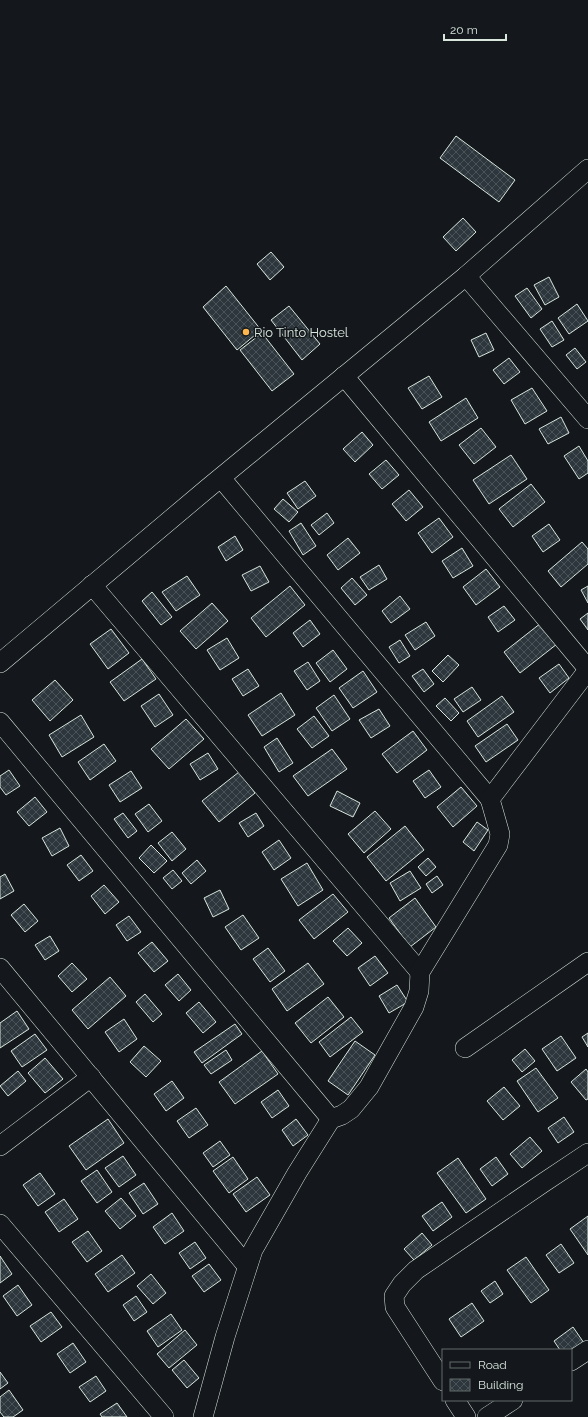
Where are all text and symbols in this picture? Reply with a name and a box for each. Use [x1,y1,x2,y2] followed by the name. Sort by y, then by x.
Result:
[444,16,506,42] scale bar
[450,23,478,37] text: 20 m
[254,325,349,340] place label: Rio Tinto Hostel
[241,327,251,337] marker: Rio Tinto Hostel
[442,1349,572,1401] legend
[478,1358,507,1372] text: Road
[478,1378,524,1392] text: Building

